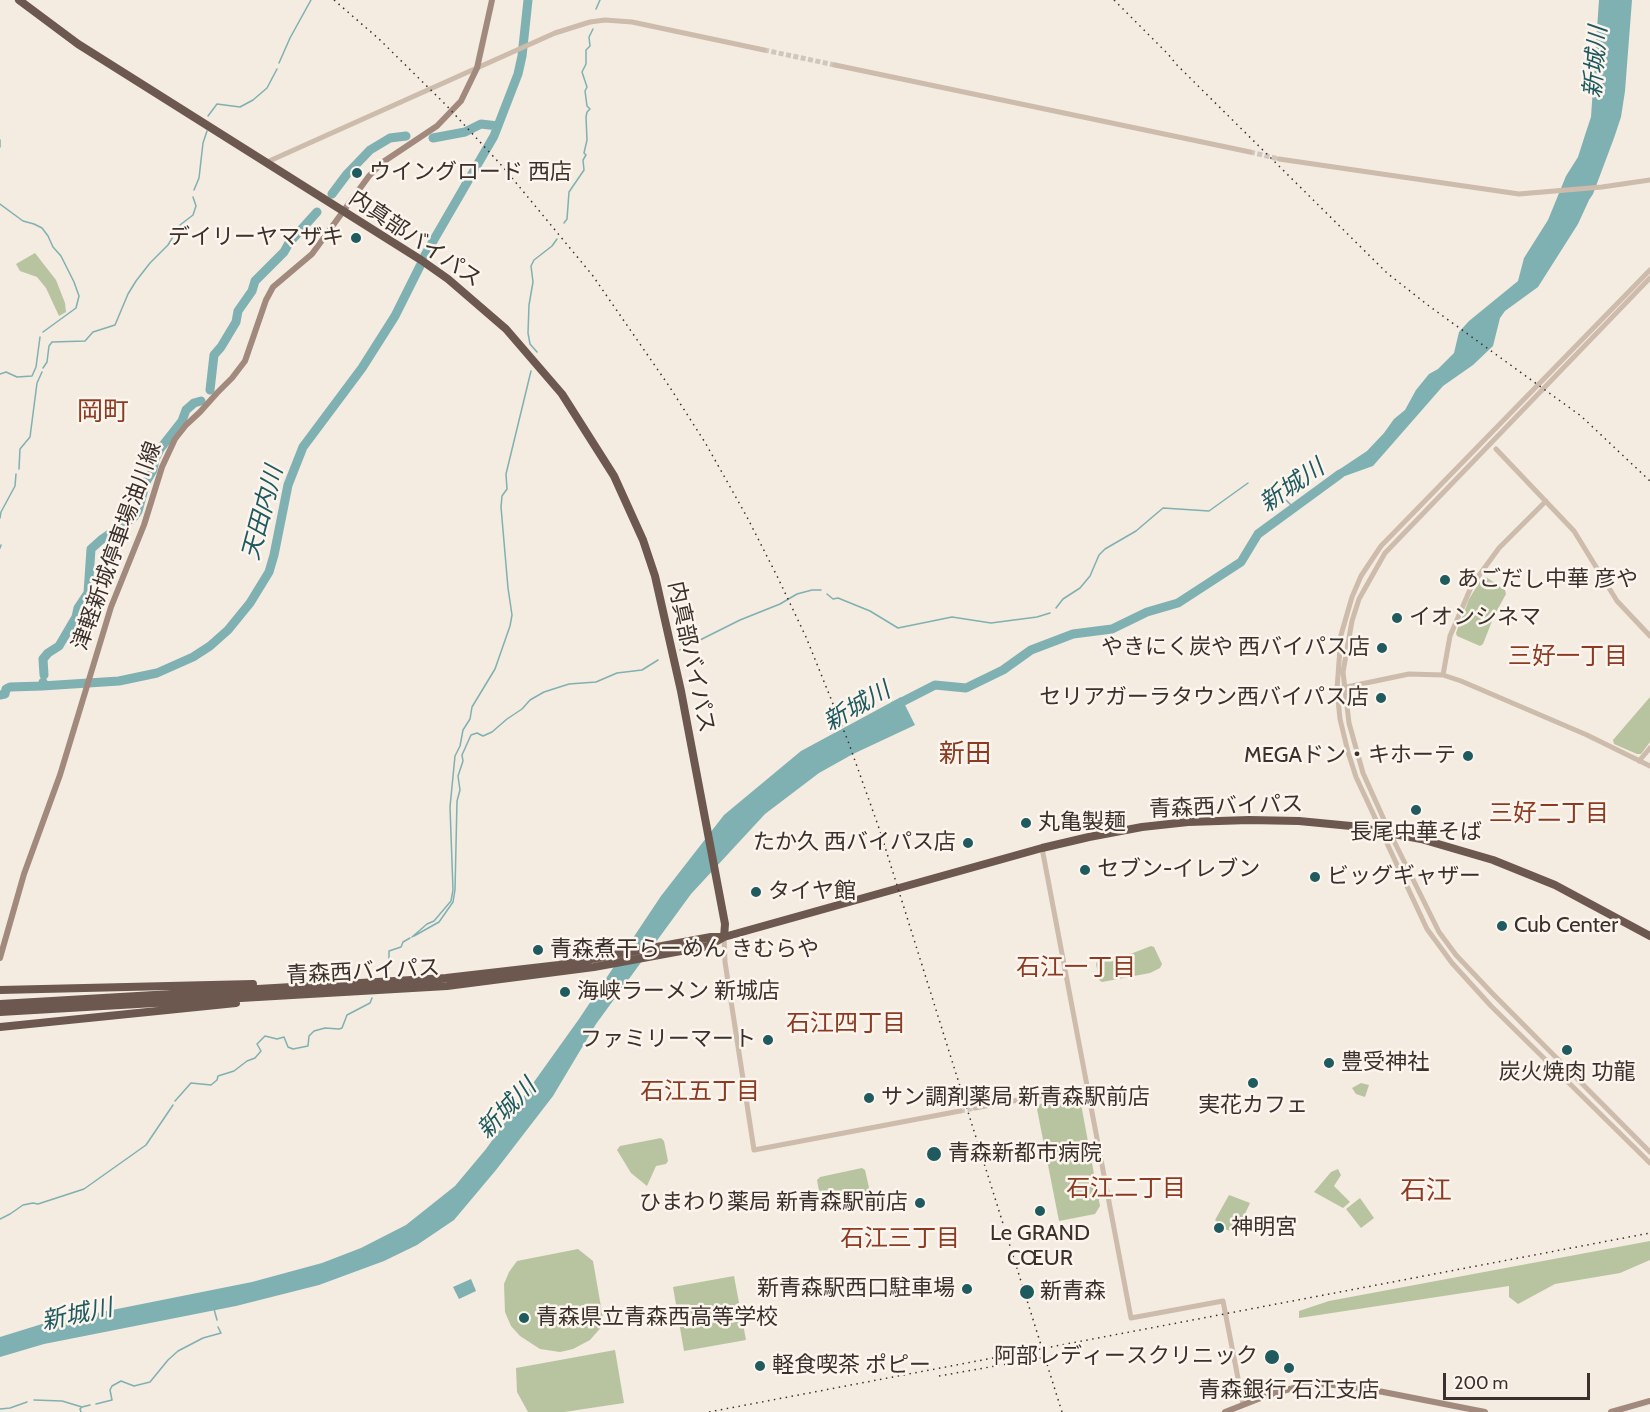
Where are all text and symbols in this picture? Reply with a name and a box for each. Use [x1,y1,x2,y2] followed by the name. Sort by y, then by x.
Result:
[1579,25,1613,99] water label: 新城川
[369,160,572,186] place label: ウイングロード 西店
[350,166,364,180] marker: ウイングロード 西店
[344,185,486,293] street label: 内真部バイパス
[168,225,344,251] place label: デイリーヤマザキ
[349,231,363,245] marker: デイリーヤマザキ
[77,396,129,428] district label: 岡町
[67,438,167,654] street label: 津軽新城停車場油川線
[1254,454,1330,518] water label: 新城川
[237,463,289,563] water label: 天田内川
[1457,567,1638,593] place label: あごだし中華 彦や
[1438,573,1452,587] marker: あごだし中華 彦や
[662,579,720,735] street label: 内真部バイパス
[1409,605,1541,631] place label: イオンシネマ
[1390,611,1404,625] marker: イオンシネマ
[1101,635,1370,661] place label: やきにく炭や 西バイパス店
[1375,641,1389,655] marker: やきにく炭や 西バイパス店
[1508,643,1628,671] district label: 三好一丁目
[819,677,895,737] water label: 新城川
[1039,685,1369,711] place label: セリアガーラタウン西バイパス店
[1374,691,1388,705] marker: セリアガーラタウン西バイパス店
[939,738,991,770] district label: 新田
[1244,743,1456,769] place label: MEGAドン・キホーテ
[1461,749,1475,763] marker: MEGAドン・キホーテ
[1149,791,1303,823] street label: 青森西バイパス
[1489,800,1609,828] district label: 三好二丁目
[1409,803,1423,817] marker: 長尾中華そば
[1038,810,1126,836] place label: 丸亀製麺
[1019,816,1033,830] marker: 丸亀製麺
[1350,820,1482,846] place label: 長尾中華そば
[753,830,956,856] place label: たか久 西バイパス店
[961,836,975,850] marker: たか久 西バイパス店
[1097,857,1260,883] place label: セブン-イレブン
[1078,863,1092,877] marker: セブン-イレブン
[1327,864,1481,890] place label: ビッグギャザー
[1308,870,1322,884] marker: ビッグギャザー
[768,879,856,905] place label: タイヤ館
[749,885,763,899] marker: タイヤ館
[1514,913,1618,939] place label: Cub Center
[1495,919,1509,933] marker: Cub Center
[550,937,819,963] place label: 青森煮干らーめん きむらや
[531,943,545,957] marker: 青森煮干らーめん きむらや
[1016,954,1136,982] district label: 石江一丁目
[285,955,441,989] street label: 青森西バイパス
[577,979,780,1005] place label: 海峡ラーメン 新城店
[558,985,572,999] marker: 海峡ラーメン 新城店
[786,1010,906,1038] district label: 石江四丁目
[580,1027,756,1053] place label: ファミリーマート
[761,1033,775,1047] marker: ファミリーマート
[1560,1043,1574,1057] marker: 炭火焼肉 功龍
[1341,1050,1429,1076] place label: 豊受神社
[1322,1056,1336,1070] marker: 豊受神社
[1499,1060,1635,1086] place label: 炭火焼肉 功龍
[472,1073,542,1145] water label: 新城川
[1246,1076,1260,1090] marker: 実花カフェ
[640,1078,760,1106] district label: 石江五丁目
[881,1085,1150,1111] place label: サン調剤薬局 新青森駅前店
[862,1091,876,1105] marker: サン調剤薬局 新青森駅前店
[1198,1093,1308,1119] place label: 実花カフェ
[948,1141,1102,1167] place label: 青森新都市病院
[925,1145,943,1163] marker: 青森新都市病院
[1066,1175,1186,1203] district label: 石江二丁目
[1400,1175,1452,1207] district label: 石江
[639,1190,908,1216] place label: ひまわり薬局 新青森駅前店
[913,1196,927,1210] marker: ひまわり薬局 新青森駅前店
[1033,1204,1047,1218] marker: Le GRAND CŒUR
[1231,1215,1297,1241] place label: 神明宮
[990,1221,1090,1272] place label: Le GRAND CŒUR
[1212,1221,1226,1235] marker: 神明宮
[840,1225,960,1253] district label: 石江三丁目
[757,1276,955,1302] place label: 新青森駅西口駐車場
[1040,1279,1106,1305] place label: 新青森
[960,1282,974,1296] marker: 新青森駅西口駐車場
[1018,1283,1036,1301] marker: 新青森
[39,1293,115,1337] water label: 新城川
[536,1305,778,1331] place label: 青森県立青森西高等学校
[517,1311,531,1325] marker: 青森県立青森西高等学校
[994,1344,1258,1370] place label: 阿部レディースクリニック
[1263,1348,1281,1366] marker: 阿部レディースクリニック
[772,1353,931,1379] place label: 軽食喫茶 ポピー
[753,1359,767,1373] marker: 軽食喫茶 ポピー
[1282,1361,1296,1375] marker: 青森銀行 石江支店
[1446,1361,1593,1399] scale bar
[1454,1372,1508,1394] text: 200 m
[1199,1378,1379,1404] place label: 青森銀行 石江支店

